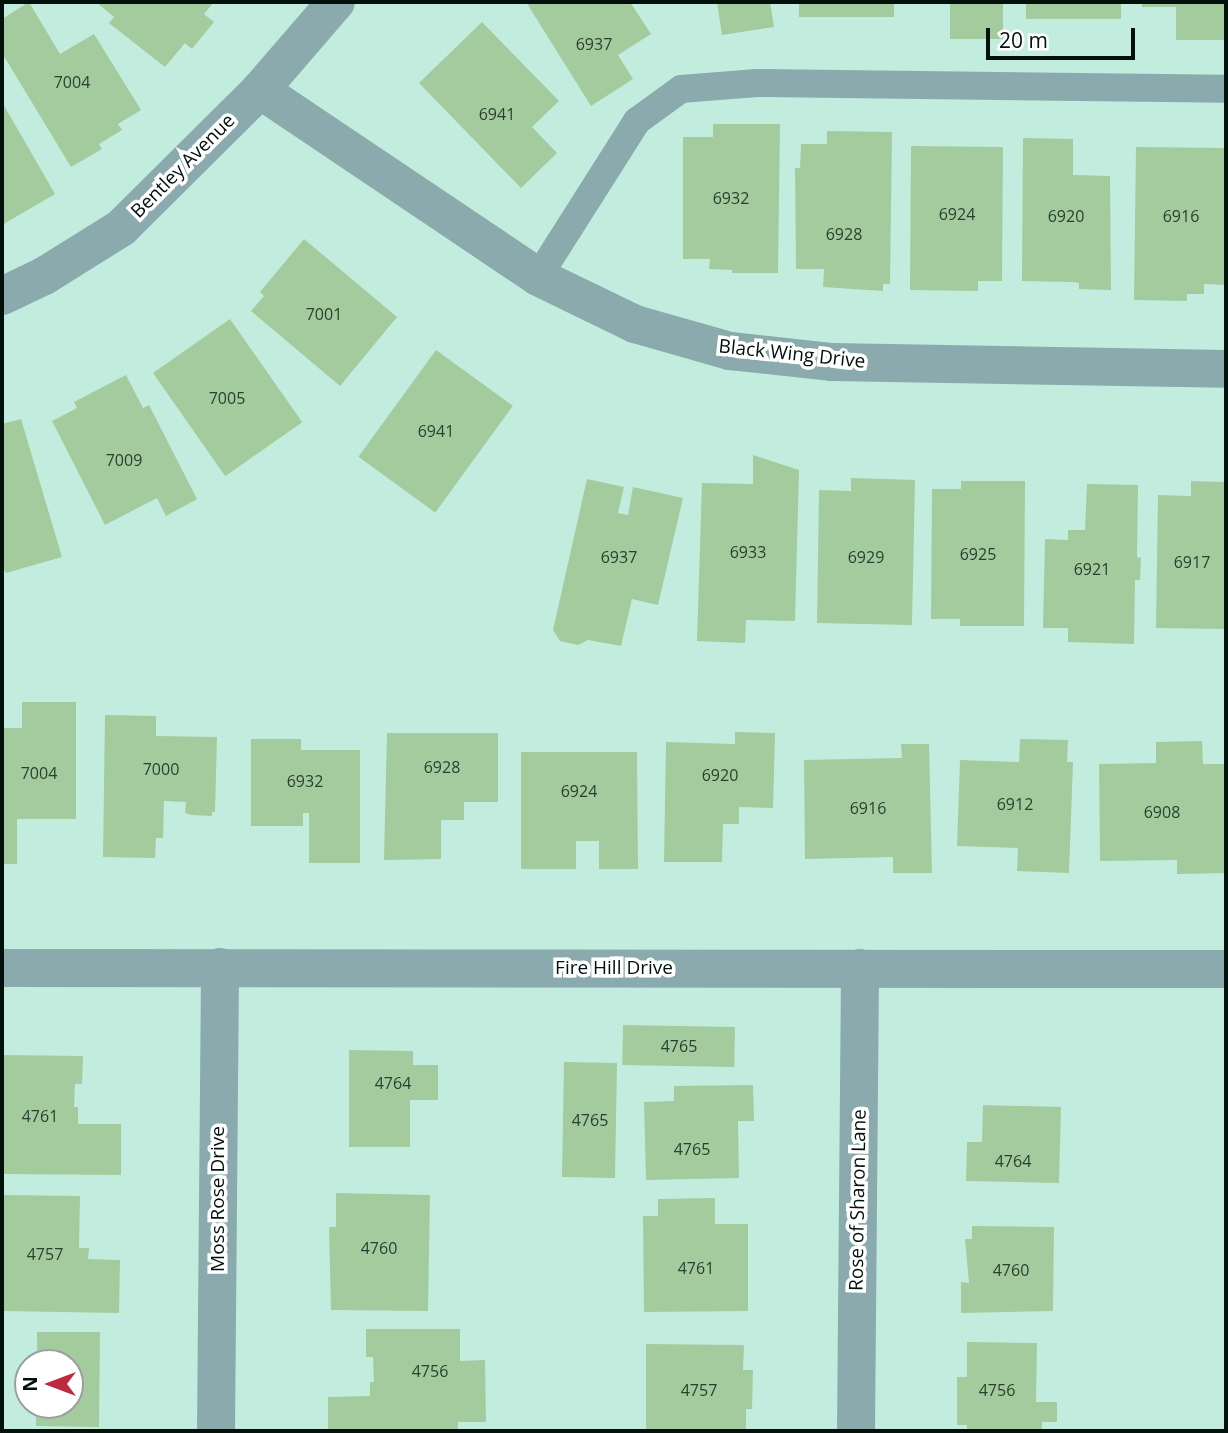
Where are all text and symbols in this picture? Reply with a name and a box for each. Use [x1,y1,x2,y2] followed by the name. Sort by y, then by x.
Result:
[990,14,1139,58] scale bar
[999,26,1048,54] text: 20 m
[576,34,612,54] house number: 6937
[54,72,90,92] house number: 7004
[479,104,515,124] house number: 6941
[126,109,240,223] street label: Bentley Avenue
[713,188,749,208] house number: 6932
[939,204,975,224] house number: 6924
[1048,206,1084,226] house number: 6920
[1163,206,1199,226] house number: 6916
[826,224,862,244] house number: 6928
[306,304,342,324] house number: 7001
[718,335,866,373] street label: Black Wing Drive
[209,388,245,408] house number: 7005
[418,421,454,441] house number: 6941
[106,450,142,470] house number: 7009
[730,542,766,562] house number: 6933
[960,544,996,564] house number: 6925
[601,547,637,567] house number: 6937
[848,547,884,567] house number: 6929
[1174,552,1210,572] house number: 6917
[1074,559,1110,579] house number: 6921
[424,757,460,777] house number: 6928
[143,759,179,779] house number: 7000
[21,763,57,783] house number: 7004
[702,765,738,785] house number: 6920
[287,771,323,791] house number: 6932
[561,781,597,801] house number: 6924
[997,794,1033,814] house number: 6912
[850,798,886,818] house number: 6916
[1144,802,1180,822] house number: 6908
[555,957,673,979] street label: Fire Hill Drive
[661,1036,697,1056] house number: 4765
[375,1073,411,1093] house number: 4764
[22,1106,58,1126] house number: 4761
[845,1109,871,1291] street label: Rose of Sharon Lane
[572,1110,608,1130] house number: 4765
[207,1126,229,1272] street label: Moss Rose Drive
[674,1139,710,1159] house number: 4765
[995,1151,1031,1171] house number: 4764
[361,1238,397,1258] house number: 4760
[27,1244,63,1264] house number: 4757
[678,1258,714,1278] house number: 4761
[993,1260,1029,1280] house number: 4760
[14,1349,84,1419] north arrow
[412,1361,448,1381] house number: 4756
[17,1376,43,1392] text: N
[681,1380,717,1400] house number: 4757
[979,1380,1015,1400] house number: 4756

